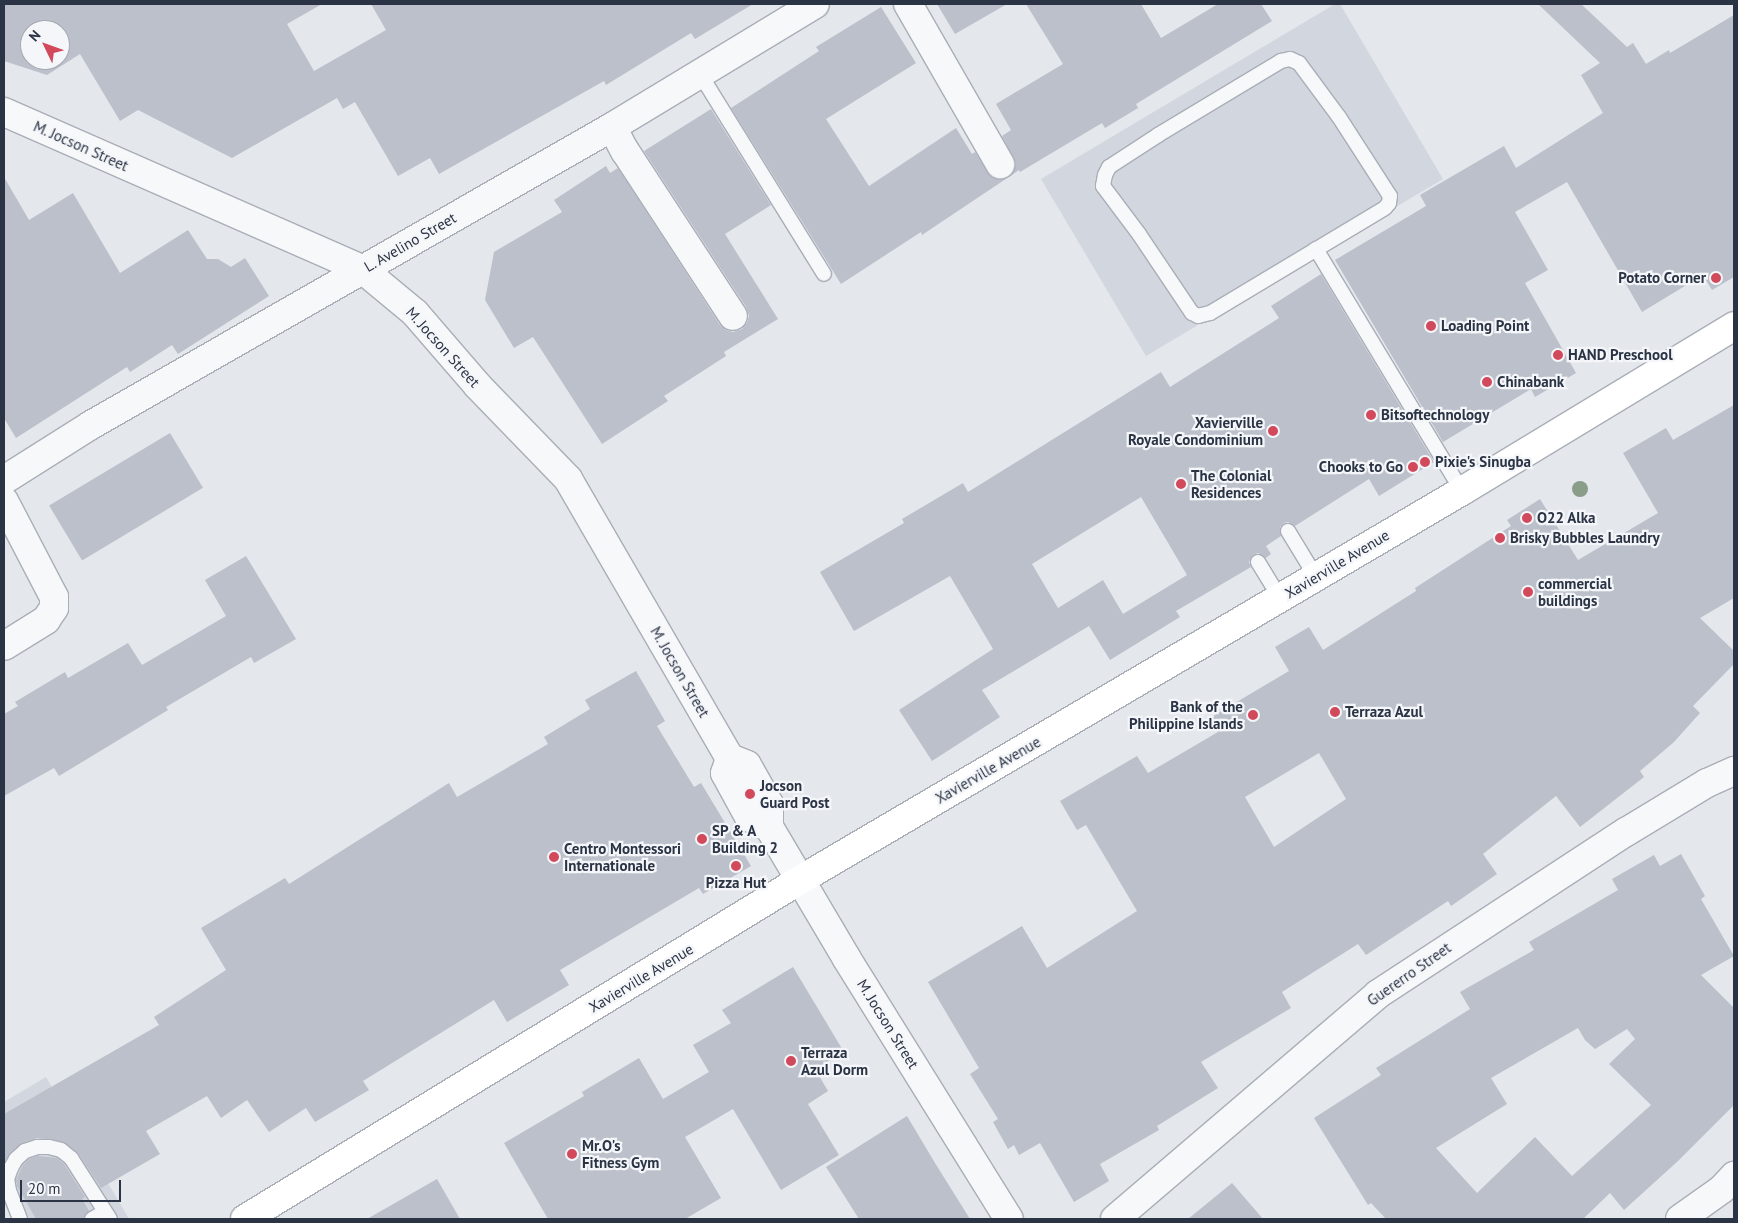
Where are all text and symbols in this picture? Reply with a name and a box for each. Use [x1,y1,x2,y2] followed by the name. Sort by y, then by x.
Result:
[20,20,70,70] north arrow
[25,26,44,45] text: N
[30,117,132,175] street label: M. Jocson Street
[360,208,460,276] street label: L. Avelino Street
[1618,269,1706,287] place label: Potato Corner
[1710,272,1722,284] marker: Potato Corner
[402,303,484,391] street label: M. Jocson Street
[1441,317,1529,335] place label: Loading Point
[1425,320,1437,332] marker: Loading Point
[1568,346,1673,364] place label: HAND Preschool
[1552,349,1564,361] marker: HAND Preschool
[1497,373,1564,391] place label: Chinabank
[1481,376,1493,388] marker: Chinabank
[1381,406,1489,424] place label: Bitsoftechnology
[1365,409,1377,421] marker: Bitsoftechnology
[1128,413,1263,448] place label: Xavierville Royale Condominium
[1267,425,1279,437] marker: Xavierville Royale Condominium
[1435,453,1531,471] place label: Pixie's Sinugba
[1419,456,1431,468] marker: Pixie's Sinugba
[1319,458,1403,476] place label: Chooks to Go
[1407,461,1419,473] marker: Chooks to Go
[1191,466,1272,501] place label: The Colonial Residences
[1175,478,1187,490] marker: The Colonial Residences
[1537,509,1596,527] place label: O22 Alka
[1521,512,1533,524] marker: O22 Alka
[1281,526,1393,602] street label: Xavierville Avenue
[1510,529,1660,547] place label: Brisky Bubbles Laundry
[1494,532,1506,544] marker: Brisky Bubbles Laundry
[1538,574,1612,609] place label: commercial buildings
[1522,586,1534,598] marker: commercial buildings
[646,623,714,721] street label: M. Jocson Street
[1129,697,1243,732] place label: Bank of the Philippine Islands
[1345,703,1424,721] place label: Terraza Azul
[1329,706,1341,718] marker: Terraza Azul
[1247,709,1259,721] marker: Bank of the Philippine Islands
[932,733,1044,807] street label: Xavierville Avenue
[760,776,829,811] place label: Jocson Guard Post
[744,788,756,800] marker: Jocson Guard Post
[712,821,778,856] place label: SP & A Building 2
[696,833,708,845] marker: SP & A Building 2
[564,839,681,874] place label: Centro Montessori Internationale
[548,851,560,863] marker: Centro Montessori Internationale
[730,860,742,872] marker: Pizza Hut
[706,874,766,892] place label: Pizza Hut
[1364,938,1454,1010] street label: Guererro Street
[585,940,697,1016] street label: Xavierville Avenue
[853,976,923,1072] street label: M. Jocson Street
[801,1043,868,1078] place label: Terraza Azul Dorm
[785,1055,797,1067] marker: Terraza Azul Dorm
[582,1136,660,1171] place label: Mr.O's Fitness Gym
[566,1148,578,1160] marker: Mr.O's Fitness Gym
[22,1170,124,1202] scale bar
[28,1179,61,1198] text: 20 m

